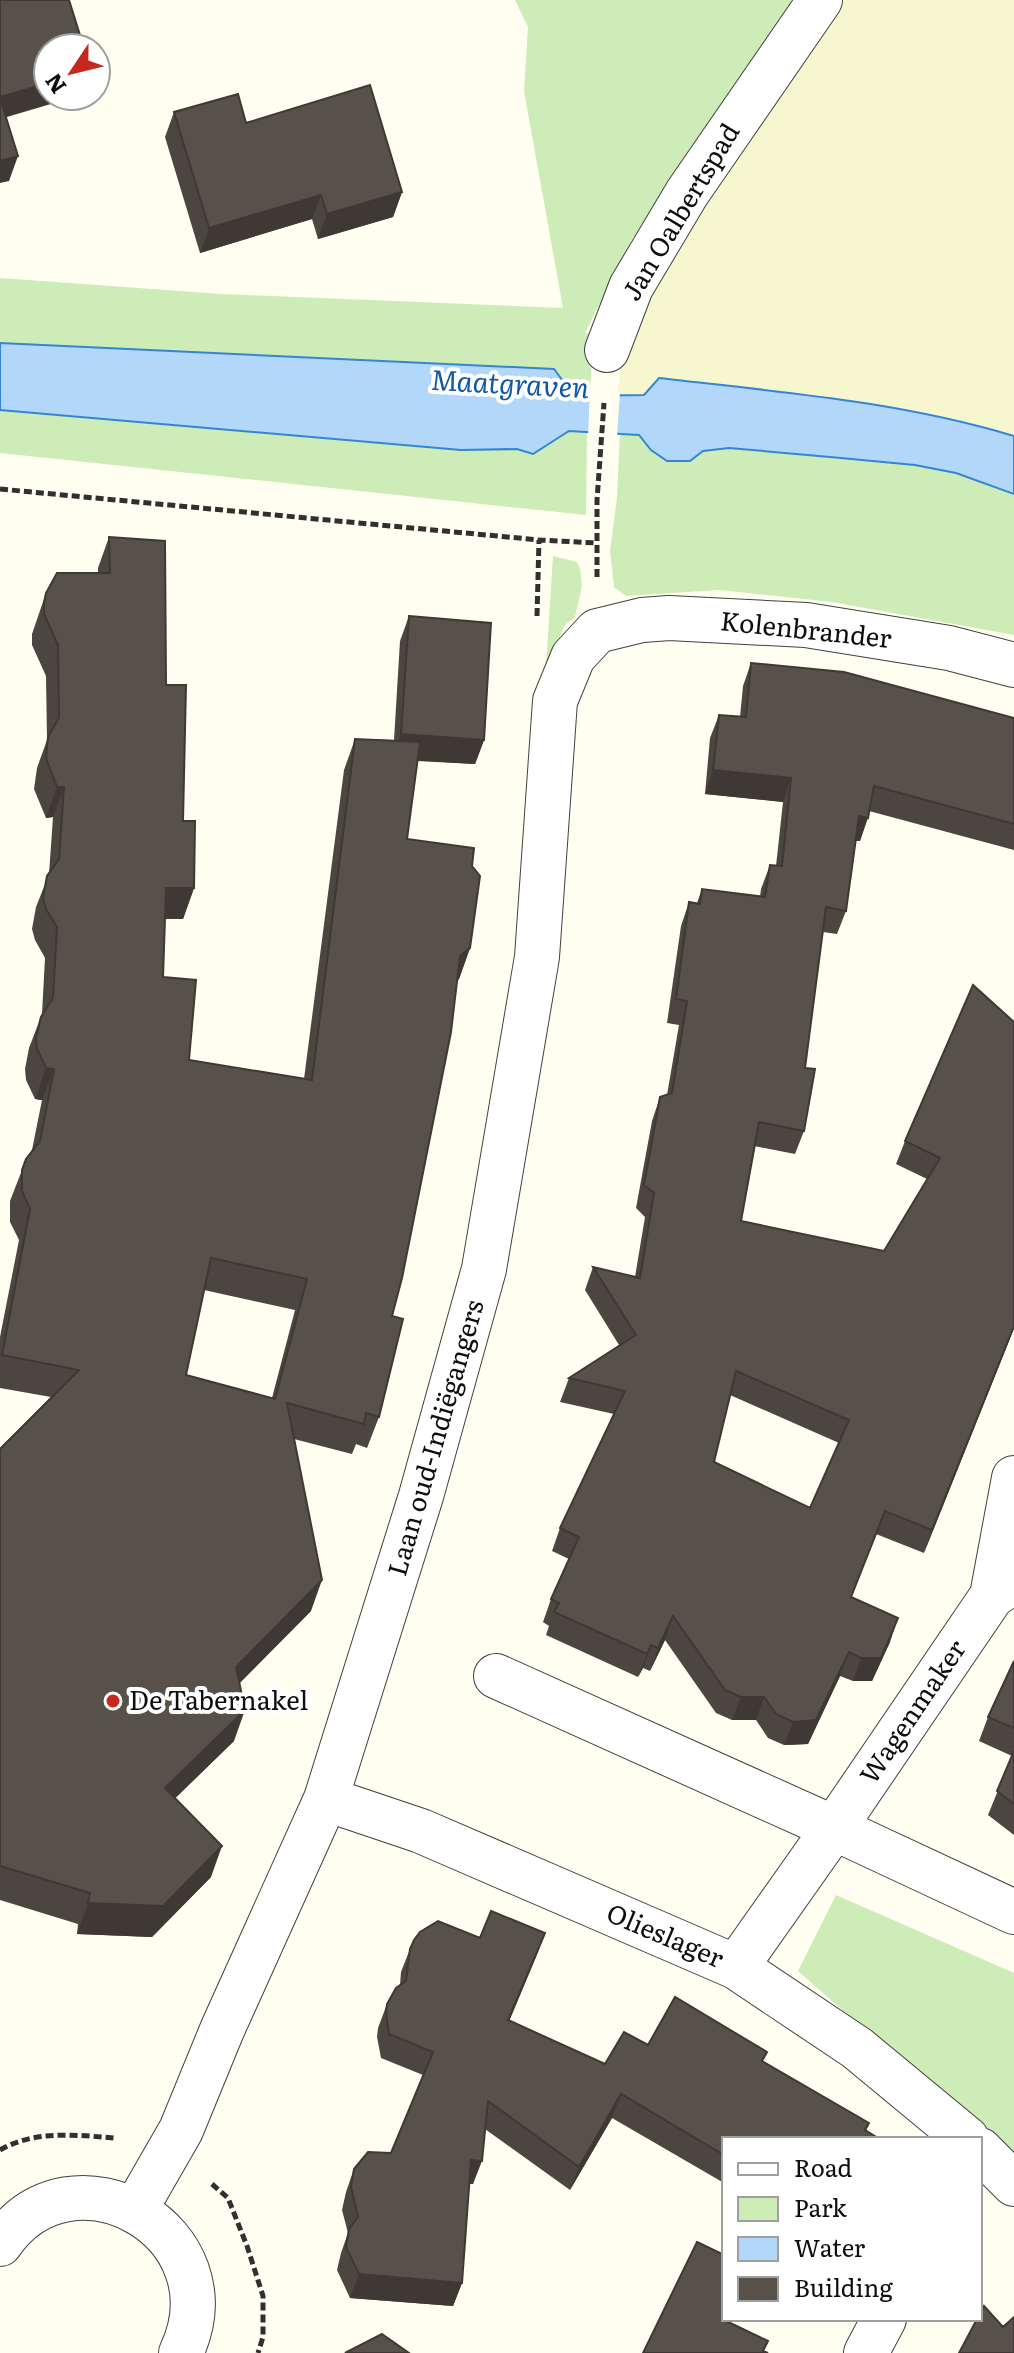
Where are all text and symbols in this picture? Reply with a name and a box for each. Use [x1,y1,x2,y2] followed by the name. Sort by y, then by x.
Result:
[32,32,112,112] north arrow
[36,67,73,101] text: N
[610,114,747,307] street label: Jan Oalbertspad
[430,357,590,407] water label: Maatgraven
[719,599,894,656] street label: Kolenbrander
[375,1295,492,1580] street label: Laan oud-Indiëgangers
[848,1630,974,1791] street label: Wagenmaker
[129,1679,308,1718] place label: De Tabernakel
[104,1692,122,1710] marker: De Tabernakel
[601,1892,731,1976] street label: Olieslager
[722,2137,982,2321] legend
[794,2149,853,2184] text: Road
[794,2189,847,2224] text: Park
[794,2229,866,2264] text: Water
[794,2269,893,2304] text: Building

